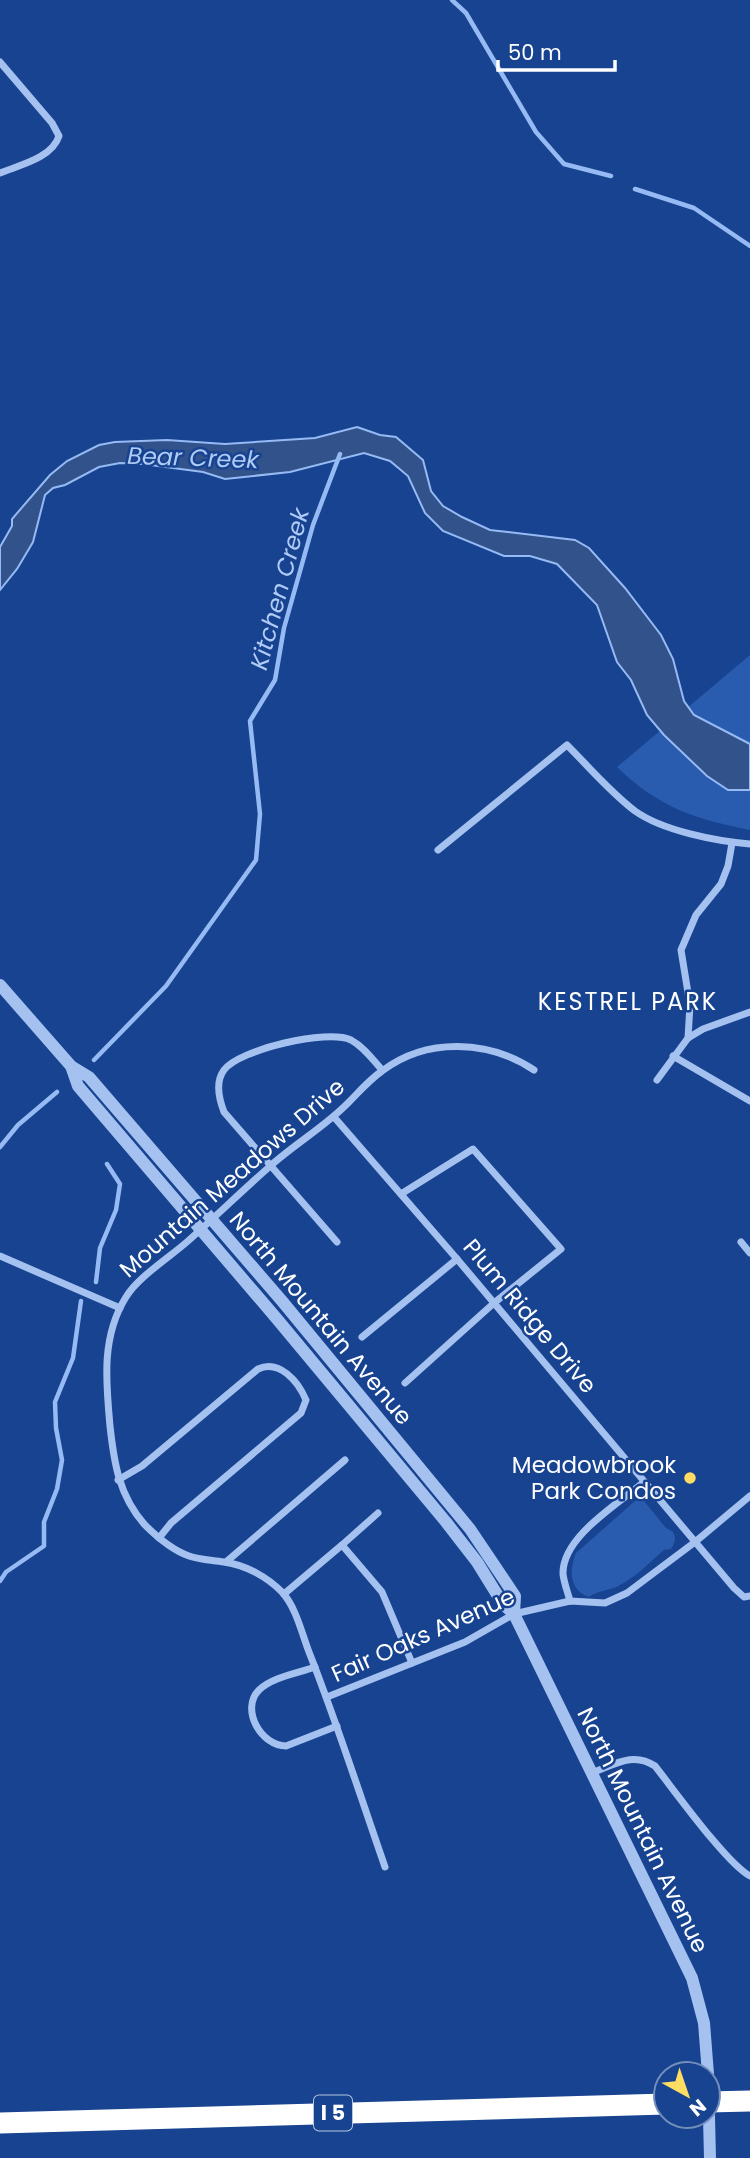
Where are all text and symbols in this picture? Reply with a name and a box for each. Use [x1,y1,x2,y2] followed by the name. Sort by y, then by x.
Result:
[498,28,615,72] scale bar
[508,38,562,67] text: 50 m
[127,439,261,476] water label: Bear Creek
[242,503,317,673] water label: Kitchen Creek
[538,985,718,1018] district label: KESTREL PARK
[112,1071,352,1285] street label: Mountain Meadows Drive
[222,1205,420,1431] street label: North Mountain Avenue
[456,1232,604,1400] street label: Plum Ridge Drive
[512,1449,676,1507] place label: Meadowbrook Park Condos
[682,1470,698,1486] marker: Meadowbrook Park Condos
[326,1580,520,1690] street label: Fair Oaks Avenue
[570,1702,716,1958] street label: North Mountain Avenue
[652,2060,722,2130] north arrow
[683,2093,712,2123] text: N
[314,2096,352,2130] road number: I 5

